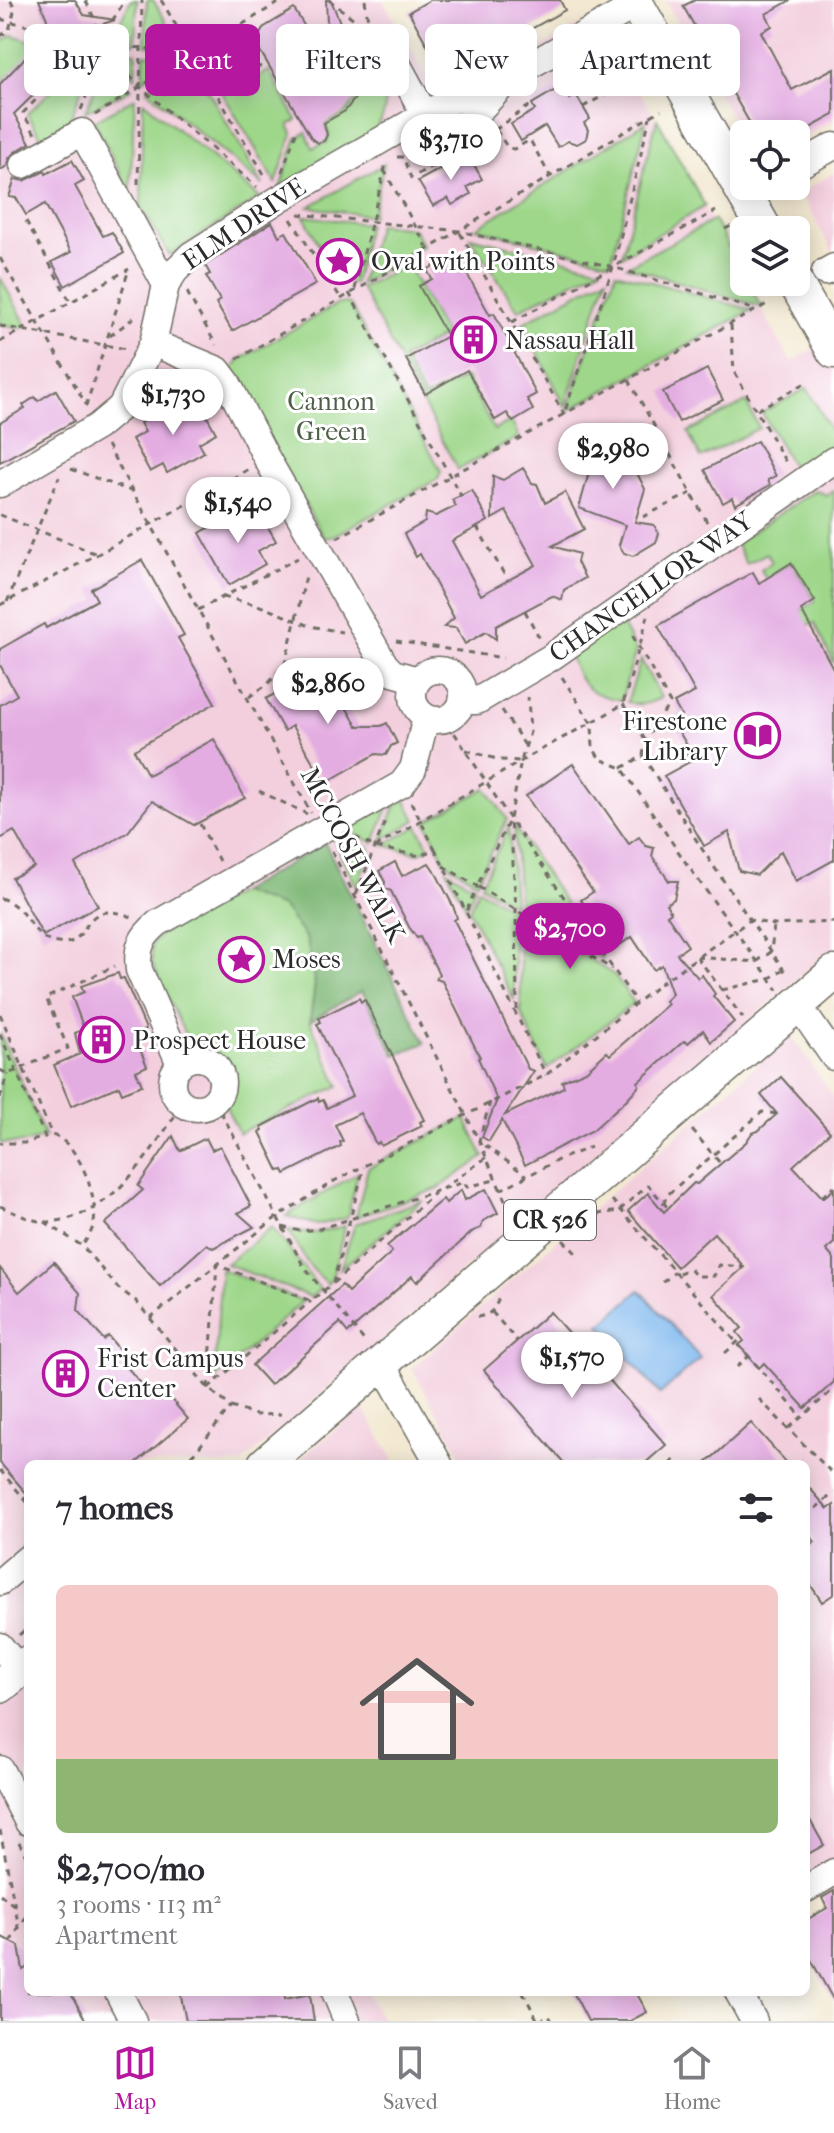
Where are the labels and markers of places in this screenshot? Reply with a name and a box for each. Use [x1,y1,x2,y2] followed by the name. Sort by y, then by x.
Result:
[386,114,516,182] pin: $3,710
[316,237,364,285] place icon: Oval with Points
[371,246,555,277] place label: Oval with Points
[450,316,498,364] building icon: Nassau Hall
[505,325,635,356] place label: Nassau Hall
[108,369,238,437] pin: $1,730
[548,423,678,491] pin: $2,980
[173,477,303,545] pin: $1,540
[263,658,393,726] pin: $2,860
[622,706,728,767] place label: Firestone Library
[734,712,782,760] library icon: Firestone Library
[505,903,635,971] pin: $2,700
[217,935,265,983] place icon: Moses
[272,944,341,975] place label: Moses
[78,1016,126,1064] building icon: Prospect House
[133,1025,306,1056] place label: Prospect House
[507,1332,637,1400] pin: $1,570
[97,1343,244,1404] place label: Frist Campus Center
[42,1349,90,1397] building icon: Frist Campus Center

